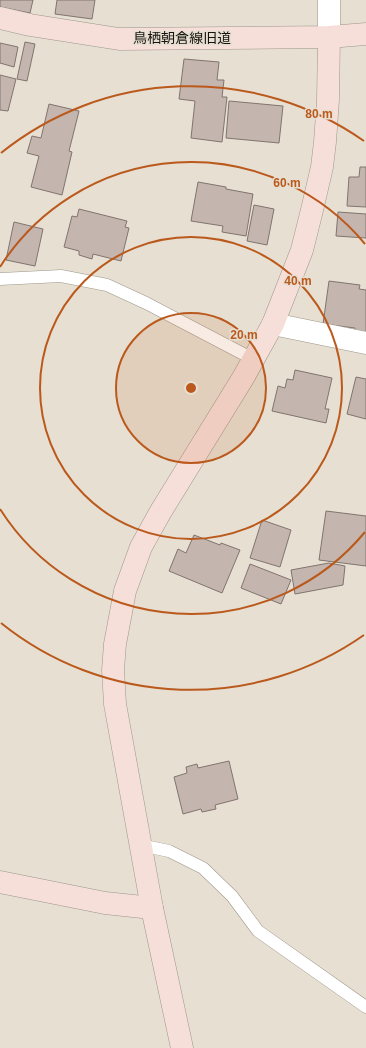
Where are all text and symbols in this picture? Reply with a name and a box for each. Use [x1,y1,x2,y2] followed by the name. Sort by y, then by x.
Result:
[133,30,231,46] street label: 鳥栖朝倉線旧道
[305,107,333,121] text: 80 m
[273,176,301,190] text: 60 m
[284,274,312,288] text: 40 m
[230,328,258,342] text: 20 m
[184,381,198,395] centre of rings

